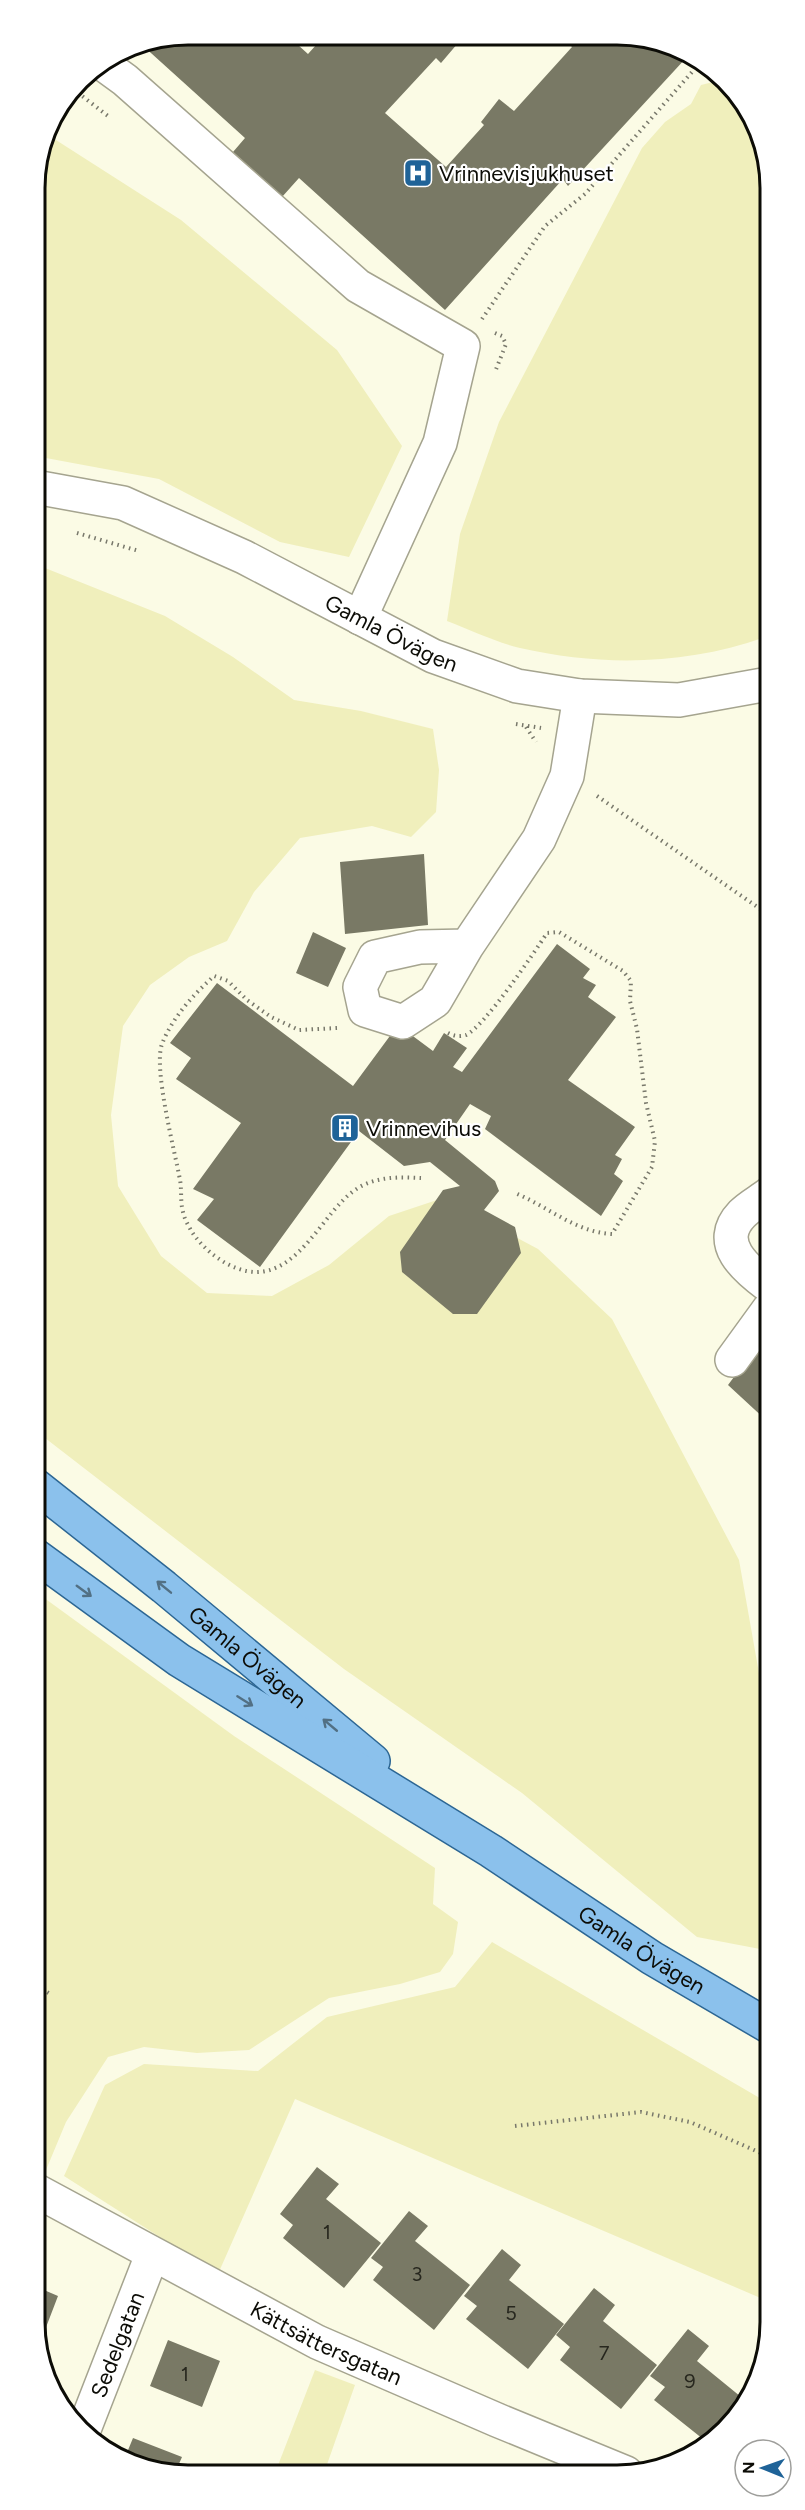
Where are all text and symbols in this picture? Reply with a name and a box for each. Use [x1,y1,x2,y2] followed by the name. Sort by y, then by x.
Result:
[402,157,434,189] hospital icon: Vrinnevisjukhuset
[439,160,614,187] place label: Vrinnevisjukhuset
[320,589,461,678] street label: Gamla Övägen
[329,1112,361,1144] building icon: Vrinnevihus
[366,1115,481,1142] place label: Vrinnevihus
[156,1581,172,1594] one-way arrow
[75,1584,91,1597] one-way arrow
[183,1600,312,1714] street label: Gamla Övägen
[236,1695,253,1707] one-way arrow
[322,1718,338,1731] one-way arrow
[573,1900,710,2000] street label: Gamla Övägen
[323,2220,331,2244] house number: 1
[412,2262,422,2286] house number: 3
[85,2288,150,2401] street label: Sedelgatan
[246,2296,406,2391] street label: Kättsättersgatan
[505,2301,517,2325] house number: 5
[599,2341,610,2365] house number: 7
[181,2362,189,2386] house number: 1
[684,2369,696,2393] house number: 9
[733,2438,793,2498] north arrow
[739,2461,758,2474] text: N

